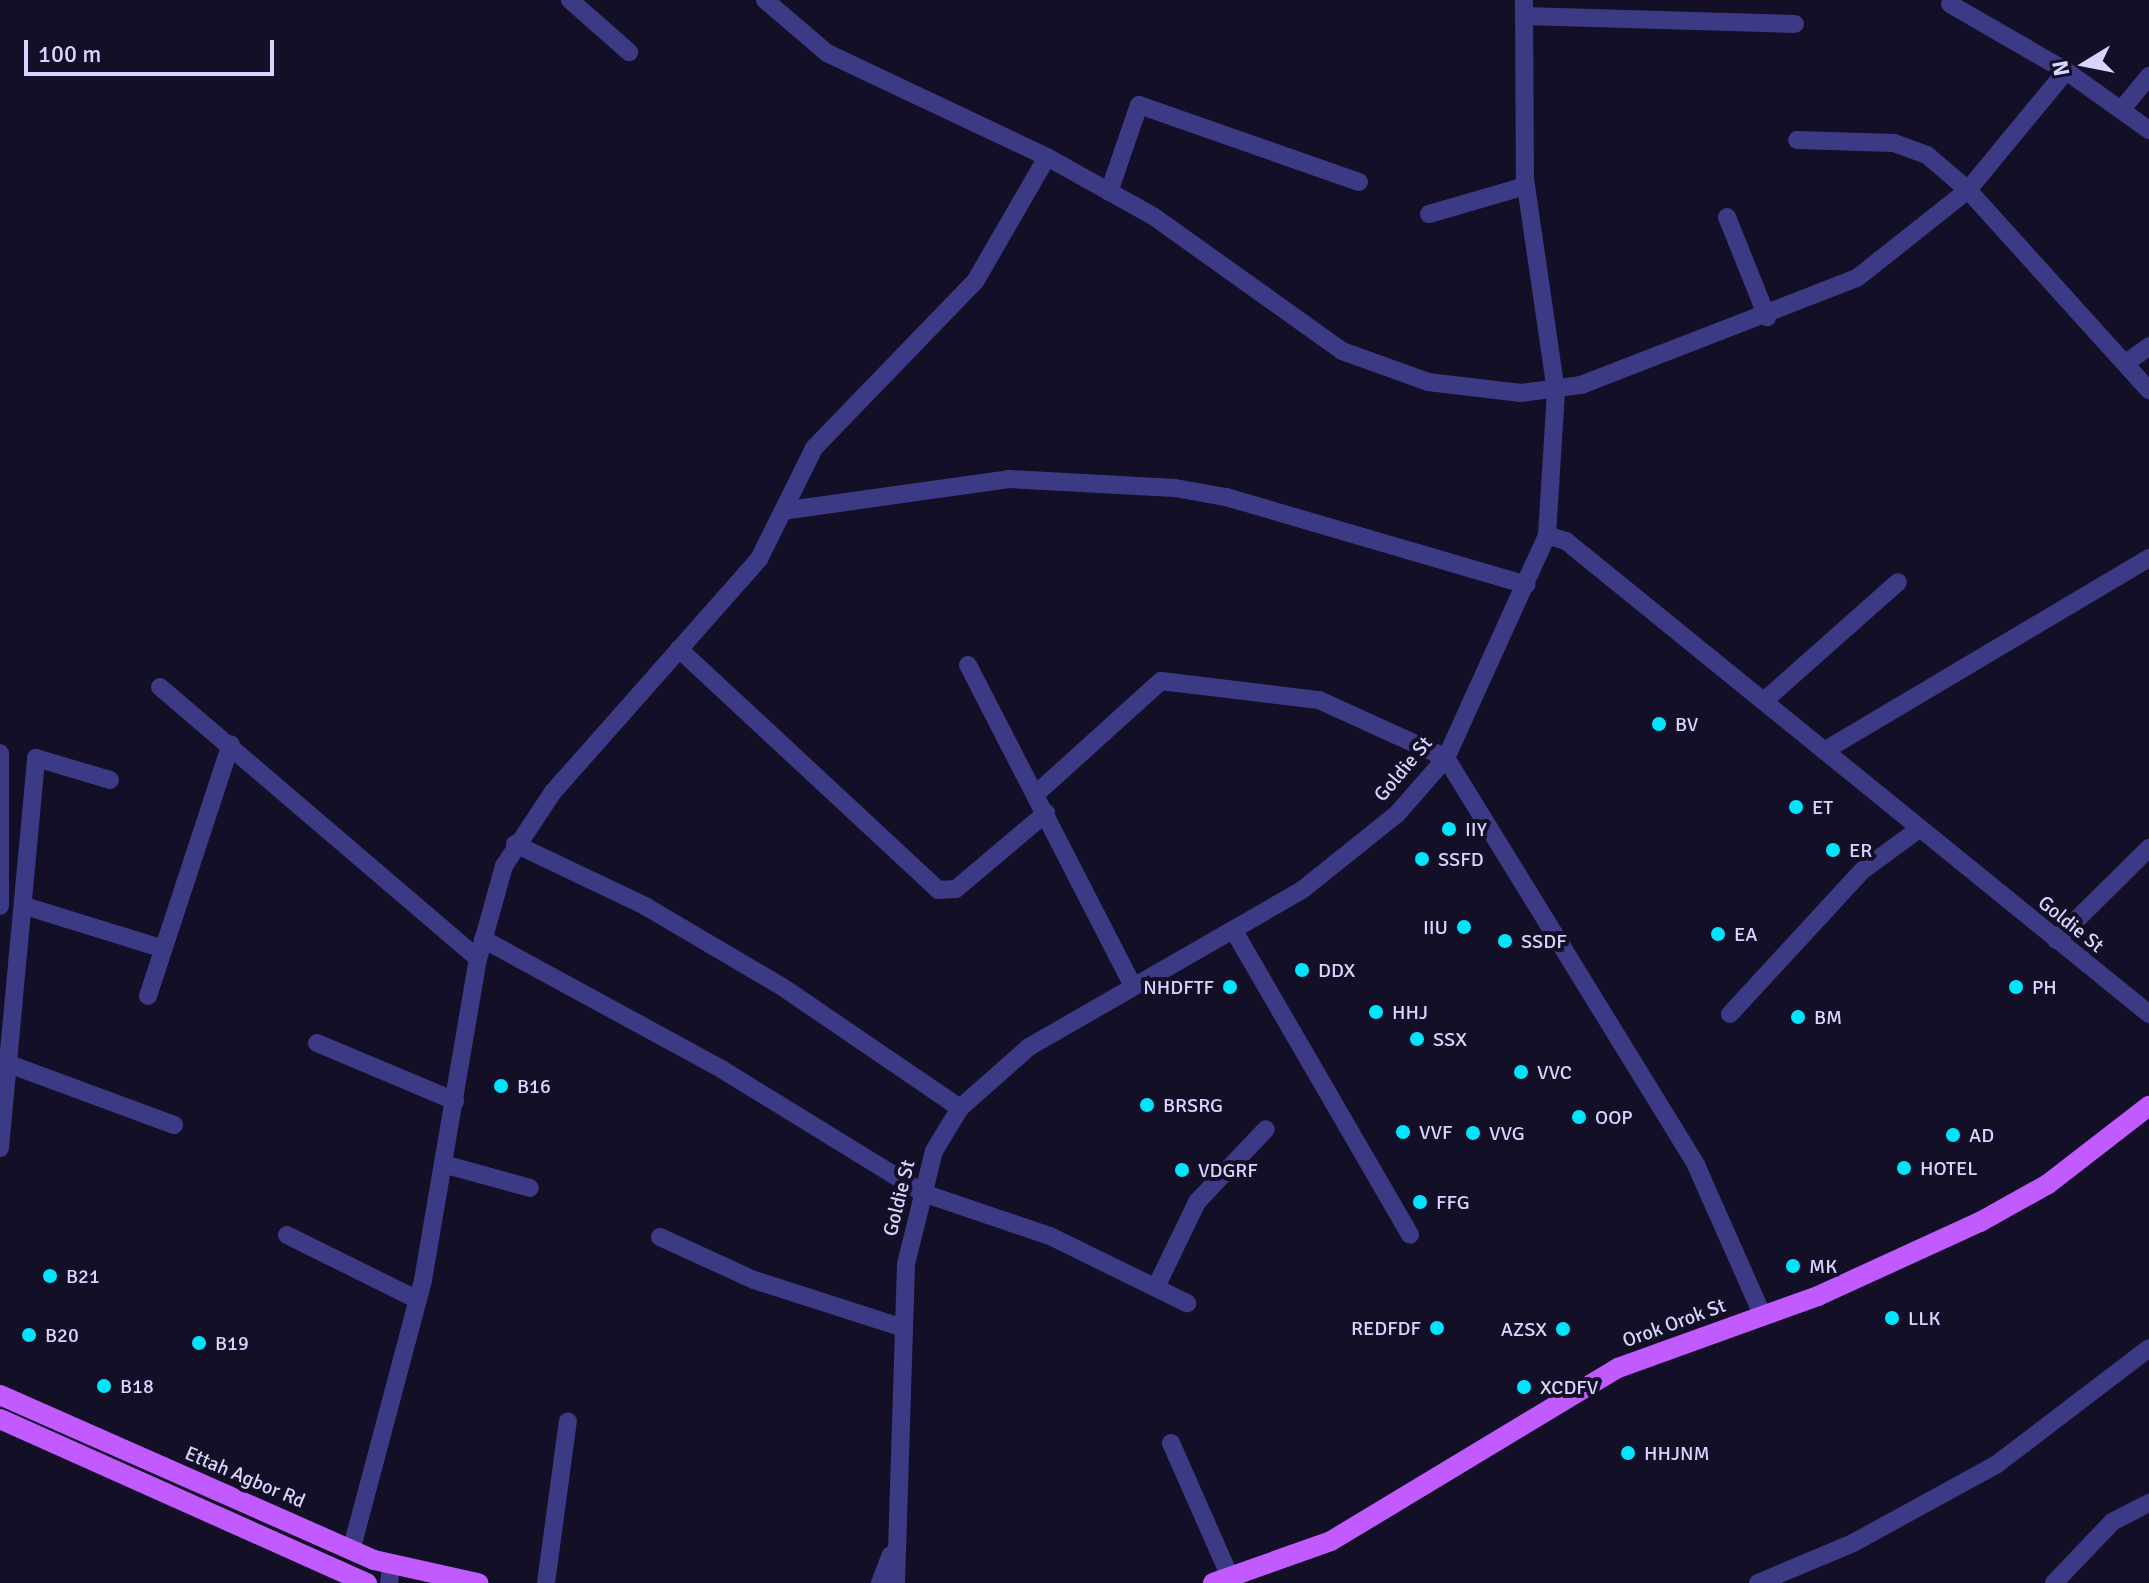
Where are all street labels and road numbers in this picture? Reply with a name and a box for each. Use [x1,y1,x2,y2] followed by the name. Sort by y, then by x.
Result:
[1369,732,1437,806] street label: Goldie St
[2033,890,2109,958] street label: Goldie St
[878,1158,920,1238] street label: Goldie St
[1619,1293,1729,1353] street label: Orok Orok St
[181,1441,309,1513] street label: Ettah Agbor Rd

